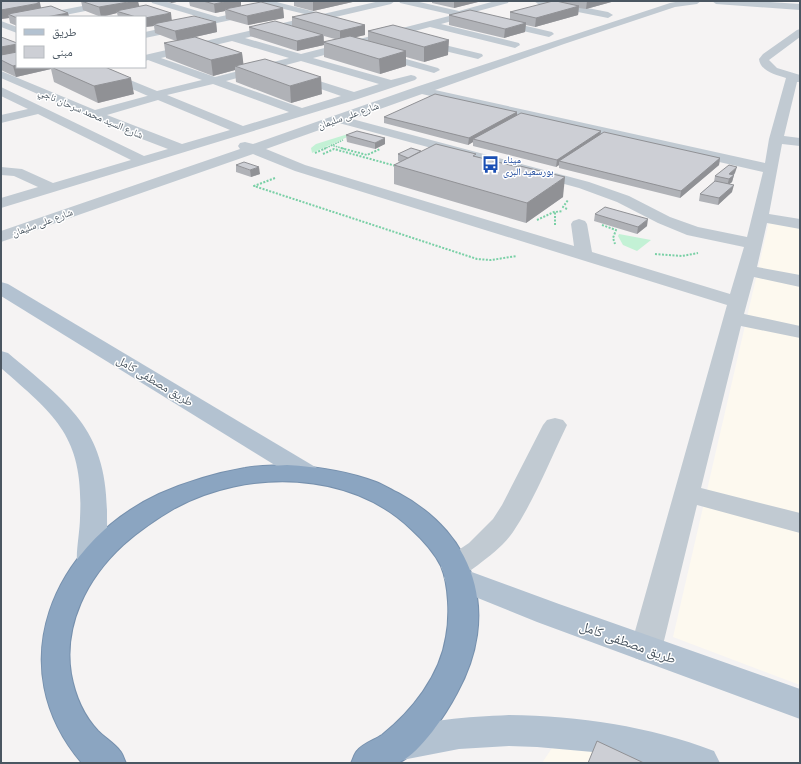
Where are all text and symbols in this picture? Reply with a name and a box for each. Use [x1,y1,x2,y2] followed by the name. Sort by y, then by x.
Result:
[16,16,146,68] legend
[52,24,77,39] text: طريق
[52,44,73,59] text: مبنى
[36,85,146,143] street label: شارع السيد محمد سرحان ناجي
[316,99,381,132] street label: شارع على سليمان
[503,153,554,178] place label: ميناء بورسعيد البرى
[480,155,500,175] bus stop icon: ميناء بورسعيد البرى
[10,205,75,239] street label: شارع على سليمان
[114,352,196,410] street label: طريق مصطفى كامل
[577,616,679,669] street label: طريق مصطفى كامل

